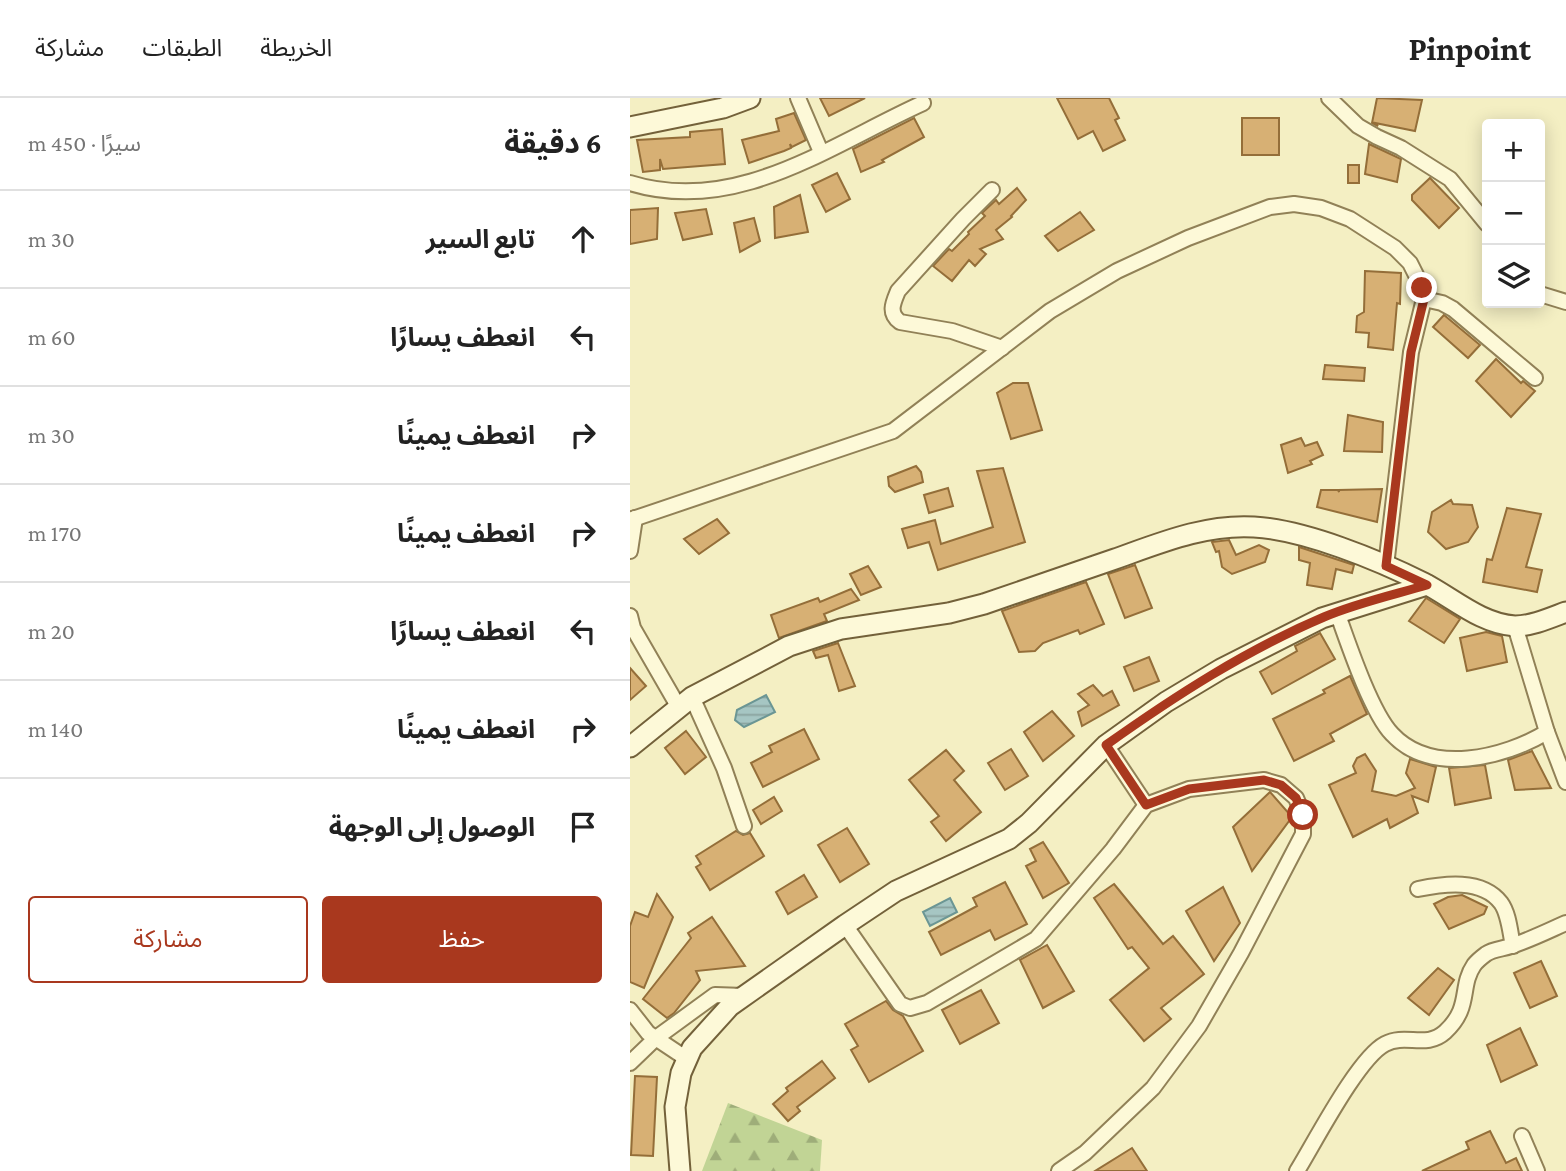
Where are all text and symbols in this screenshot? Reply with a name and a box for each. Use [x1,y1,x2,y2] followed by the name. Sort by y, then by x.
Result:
[1408,30,1531,67] text: Pinpoint
[35,34,104,61] text: مشاركة
[142,34,222,61] text: الطبقات
[260,34,332,61] text: الخريطة
[1482,119,1545,308] map controls
[1482,119,1545,182] button: +
[504,126,602,159] text: 6 دقيقة
[28,130,141,156] text: سيرًا · 450 m
[1482,182,1545,245] button: −
[564,220,602,258] icon: ahead
[426,225,535,254] text: تابع السير
[28,226,75,252] text: 30 m
[1482,245,1545,308] button: layers
[1406,272,1437,303] route end
[564,318,602,356] icon: left
[390,323,535,352] text: انعطف يسارًا
[28,324,76,350] text: 60 m
[564,416,602,454] icon: right
[397,421,535,450] text: انعطف يمينًا
[28,422,75,448] text: 30 m
[564,514,602,552] icon: right
[397,519,535,548] text: انعطف يمينًا
[28,520,82,546] text: 170 m
[564,612,602,650] icon: left
[390,617,535,646] text: انعطف يسارًا
[28,618,75,644] text: 20 m
[564,710,602,748] icon: right
[397,715,535,744] text: انعطف يمينًا
[28,716,83,742] text: 140 m
[1287,799,1318,830] route start
[564,808,602,846] icon: arrive
[329,813,535,842] text: الوصول إلى الوجهة
[28,896,308,983] button: مشاركة
[322,896,602,983] button: حفظ

